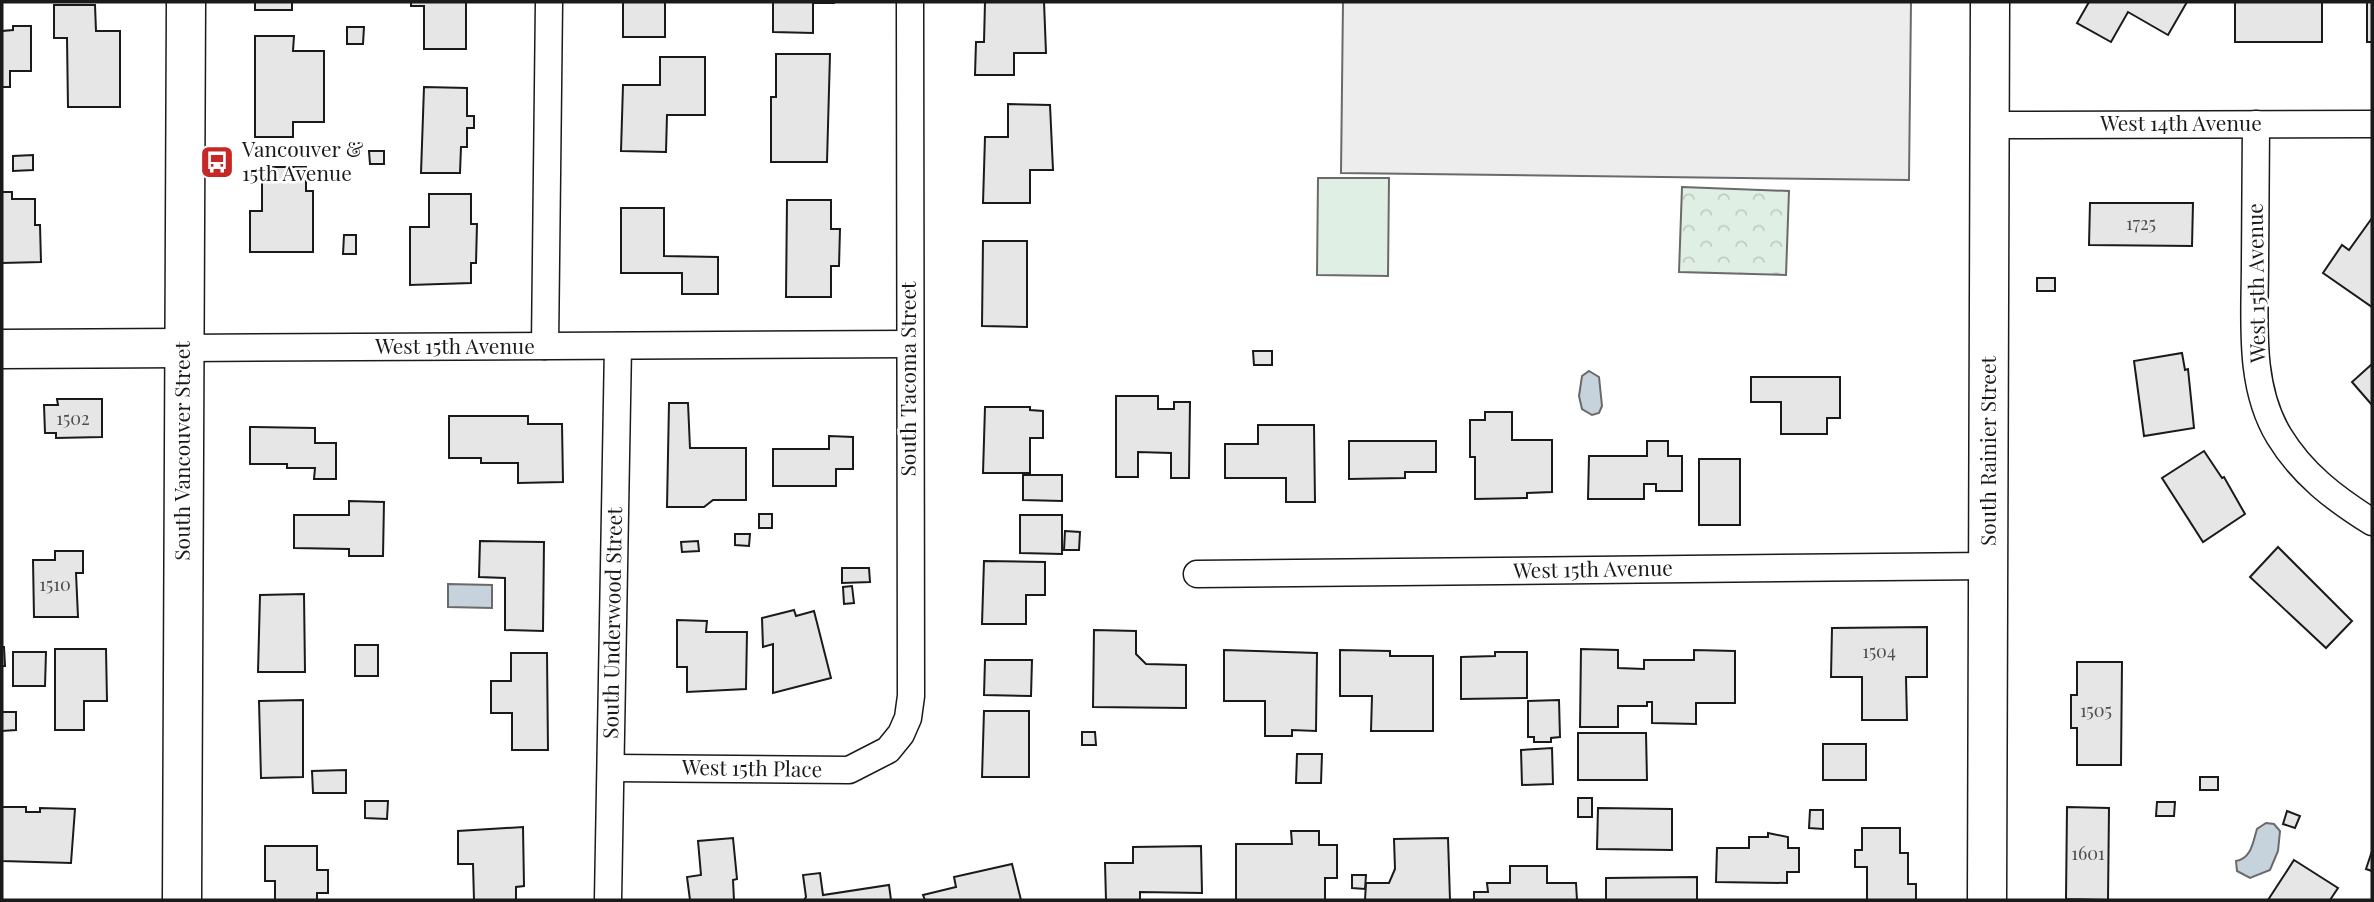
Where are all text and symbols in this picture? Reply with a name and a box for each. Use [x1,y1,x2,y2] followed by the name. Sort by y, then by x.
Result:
[2099,108,2262,136] street label: West 14th Avenue
[241,134,364,186] place label: Vancouver & 15th Avenue
[198,143,236,181] bus stop icon: Vancouver & 15th Avenue
[2240,203,2270,364] street label: West 15th Avenue
[2126,211,2156,235] house number: 1725
[893,281,921,476] street label: South Tacoma Street
[374,331,535,359] street label: West 15th Avenue
[167,341,195,561] street label: South Vancouver Street
[1973,355,2001,546] street label: South Rainier Street
[56,406,90,430] house number: 1502
[595,506,627,739] street label: South Underwood Street
[1512,553,1673,583] street label: West 15th Avenue
[39,572,71,596] house number: 1510
[1862,639,1896,663] house number: 1504
[2080,698,2112,722] house number: 1505
[681,752,823,782] street label: West 15th Place
[2071,841,2105,865] house number: 1601

